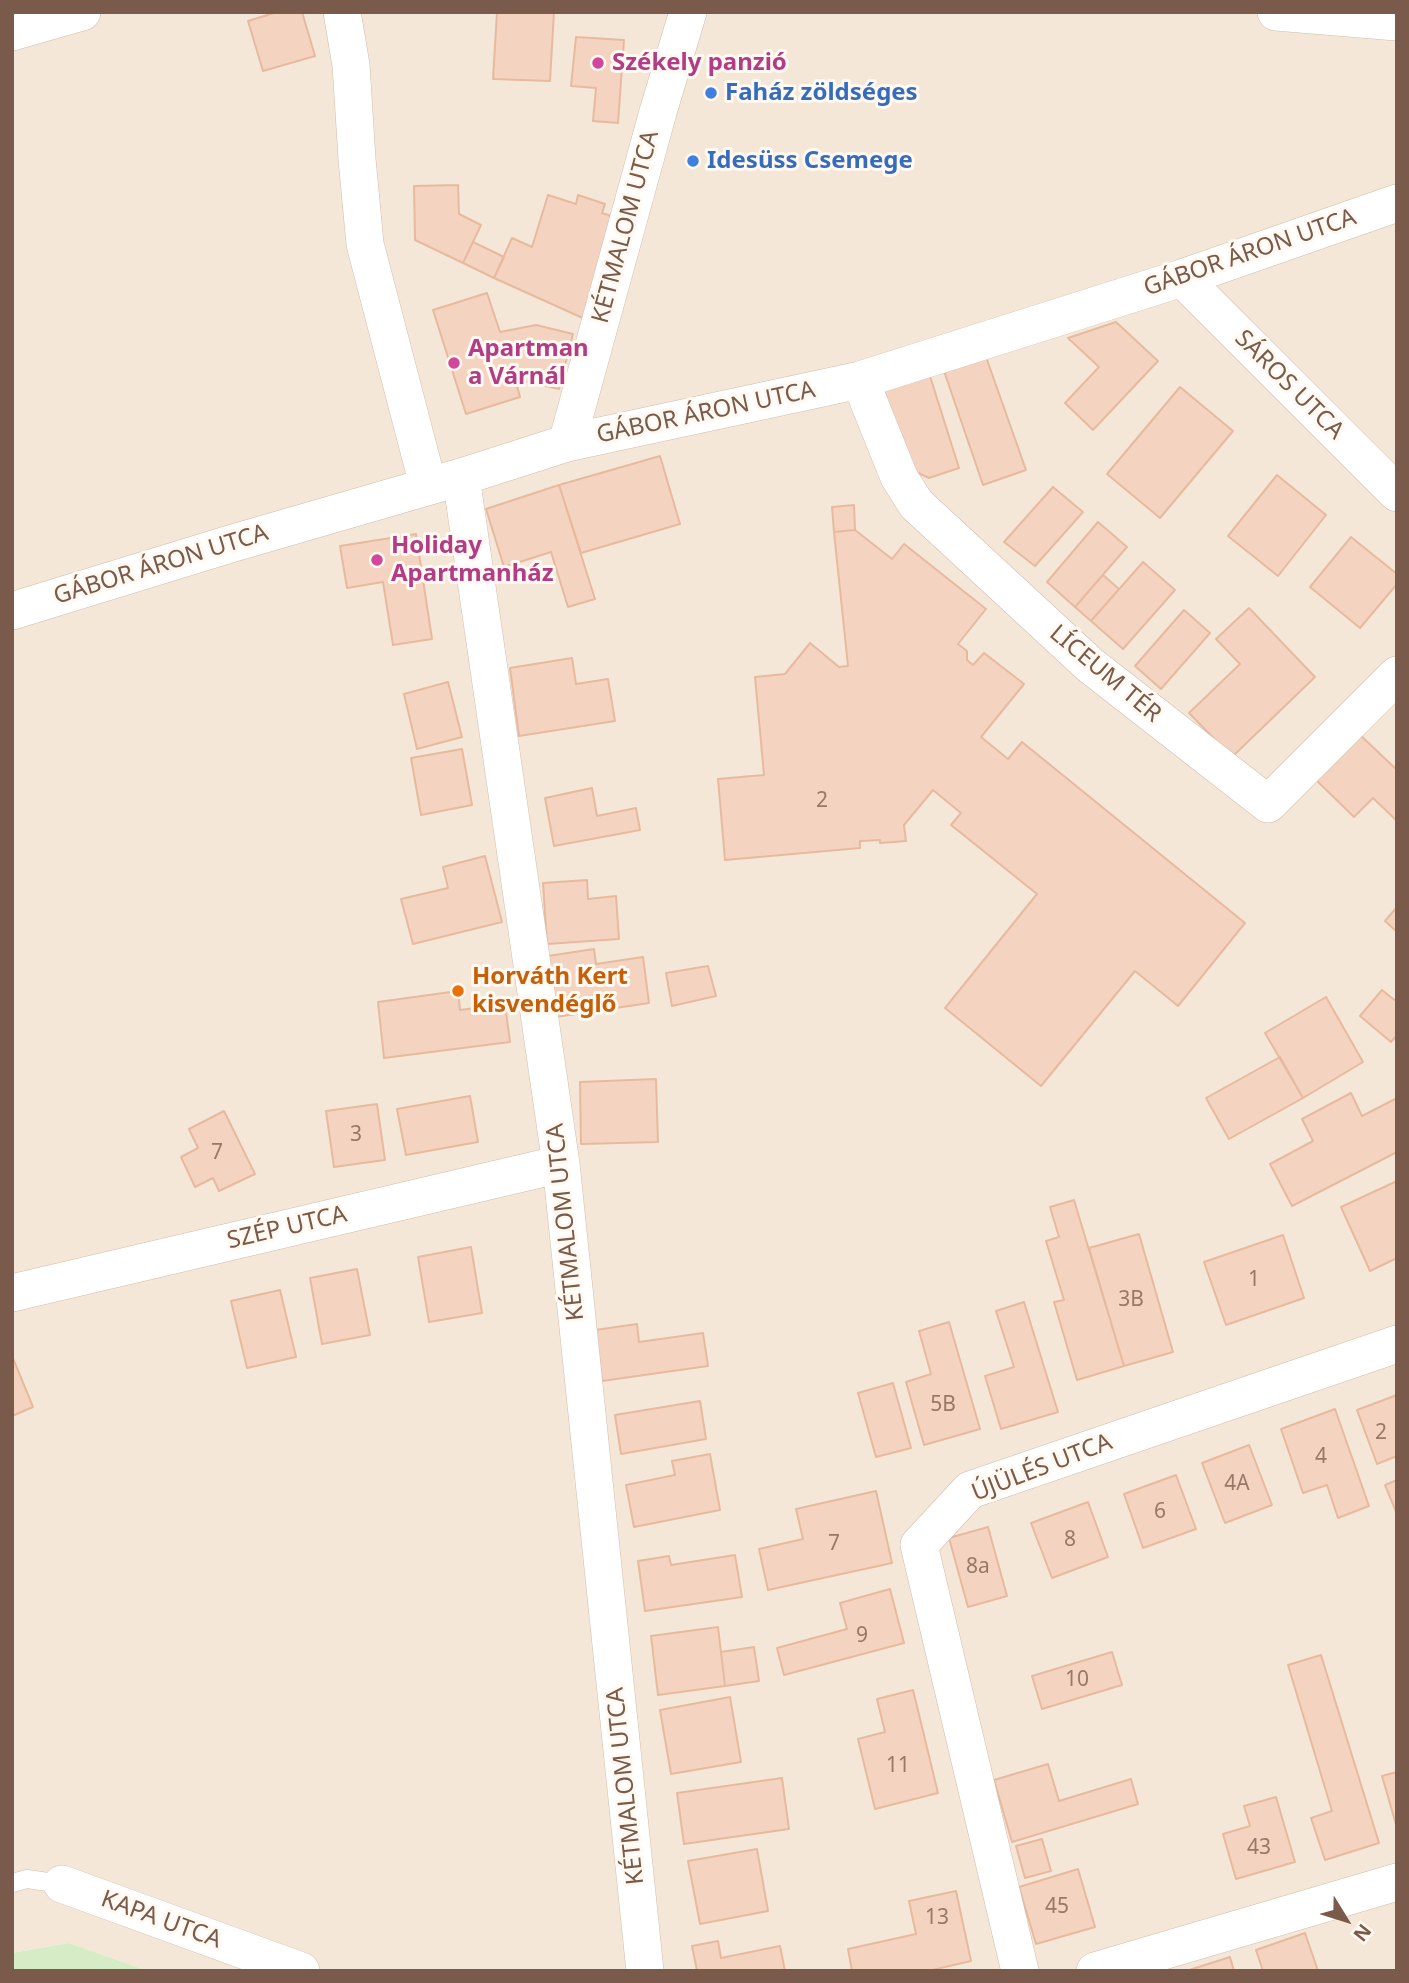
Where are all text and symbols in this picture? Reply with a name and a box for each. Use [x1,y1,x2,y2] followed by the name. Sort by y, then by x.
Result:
[612,49,787,77] place label: Székely panzió
[590,55,606,71] marker: Székely panzió
[725,79,918,107] place label: Faház zöldséges
[703,85,719,101] marker: Faház zöldséges
[586,127,666,327] street label: KÉTMALOM UTCA
[707,147,913,175] place label: Idesüss Csemege
[685,153,701,169] marker: Idesüss Csemege
[1140,203,1360,303] street label: GÁBOR ÁRON UTCA
[1228,324,1350,446] street label: SÁROS UTCA
[468,335,589,391] place label: Apartman a Várnál
[446,355,462,371] marker: Apartman a Várnál
[594,376,818,450] street label: GÁBOR ÁRON UTCA
[50,519,272,611] street label: GÁBOR ÁRON UTCA
[391,532,553,588] place label: Holiday Apartmanház
[369,552,385,568] marker: Holiday Apartmanház
[1044,619,1166,729] street label: LÍCEUM TÉR
[816,788,828,814] house number: 2
[472,963,628,1019] place label: Horváth Kert kisvendéglő
[450,983,466,999] marker: Horváth Kert kisvendéglő
[350,1122,362,1148] house number: 3
[541,1122,591,1322] street label: KÉTMALOM UTCA
[211,1140,223,1166] house number: 7
[224,1200,350,1256] street label: SZÉP UTCA
[1248,1267,1260,1293] house number: 1
[1118,1287,1144,1313] house number: 3B
[930,1392,956,1418] house number: 5B
[1375,1420,1387,1446] house number: 2
[968,1428,1116,1508] street label: ÚJÜLÉS UTCA
[1315,1444,1327,1470] house number: 4
[1224,1471,1250,1497] house number: 4A
[1154,1499,1166,1525] house number: 6
[1064,1527,1076,1553] house number: 8
[828,1531,840,1557] house number: 7
[966,1554,990,1580] house number: 8a
[856,1623,868,1649] house number: 9
[1065,1667,1089,1693] house number: 10
[601,1686,651,1886] street label: KÉTMALOM UTCA
[886,1753,910,1779] house number: 11
[1247,1835,1271,1861] house number: 43
[97,1885,225,1955] street label: KAPA UTCA
[1311,1885,1381,1955] north arrow
[1045,1894,1069,1920] house number: 45
[925,1905,949,1931] house number: 13
[1348,1919,1378,1947] text: N

